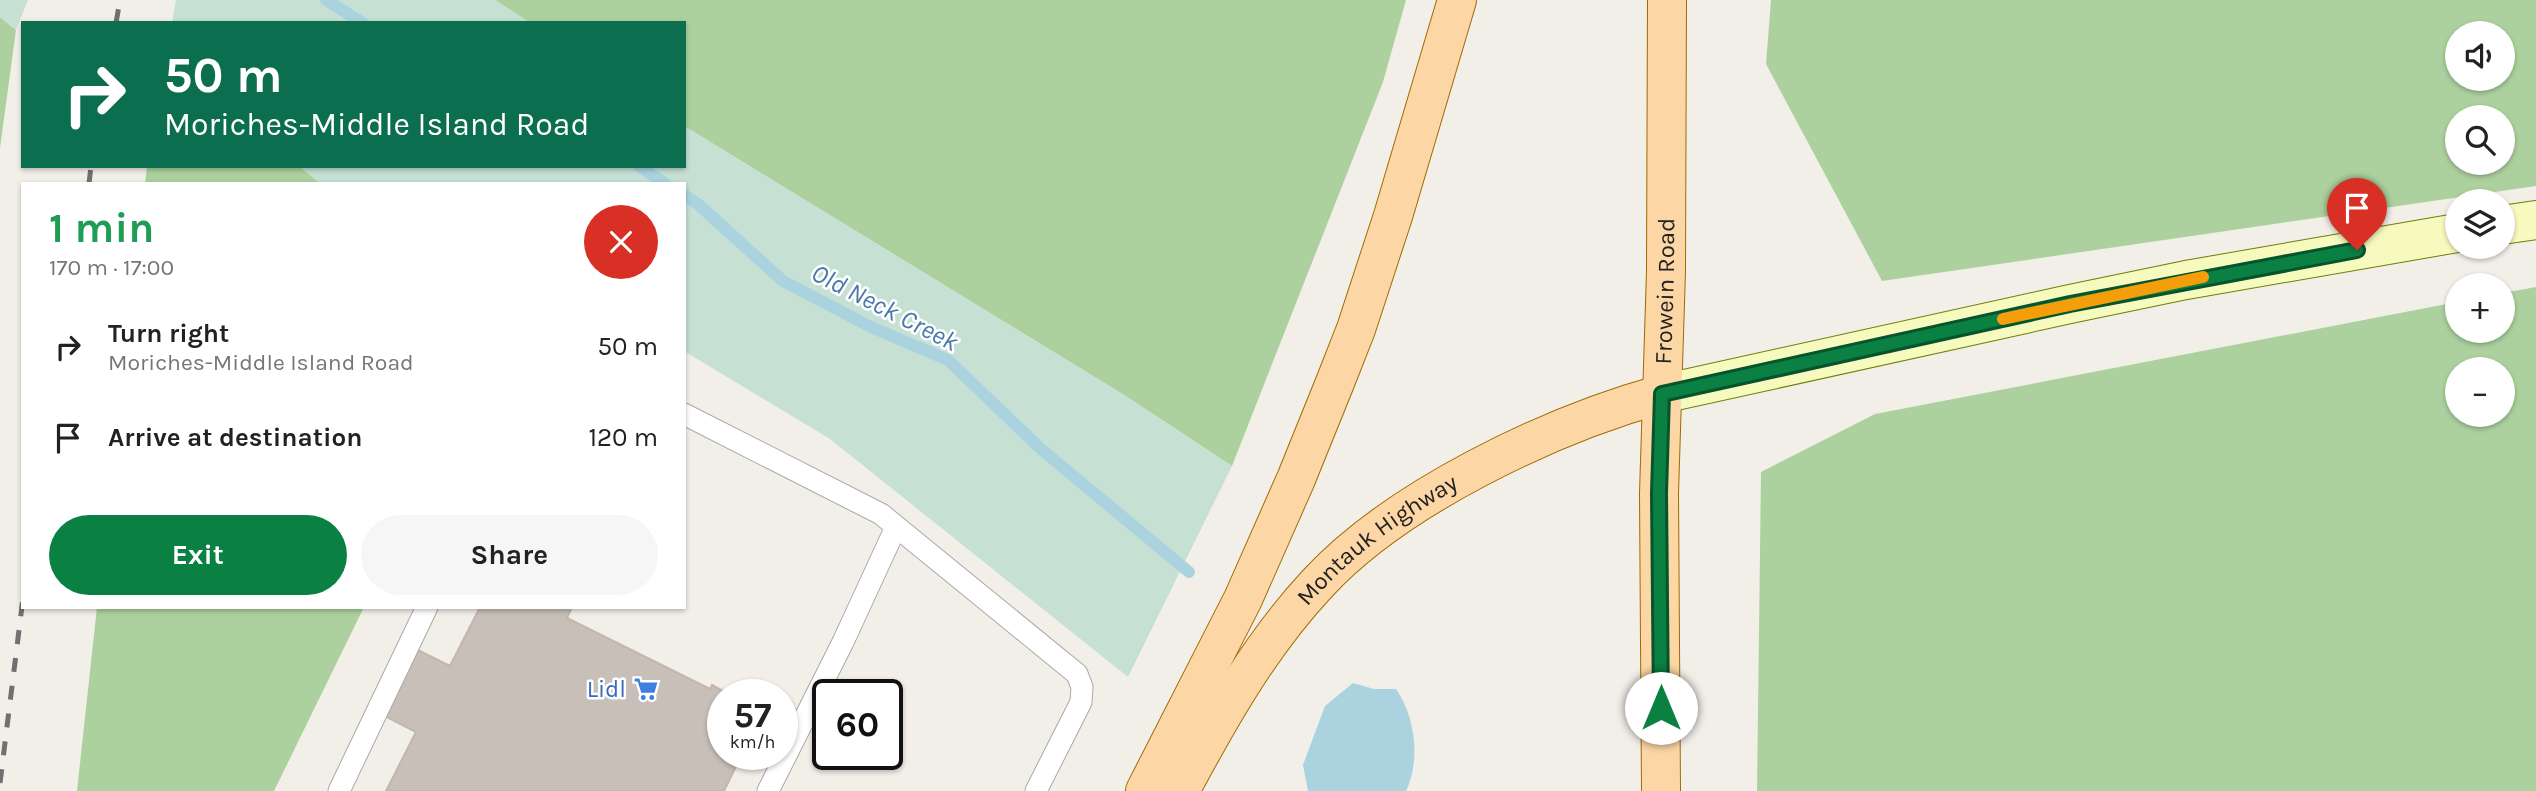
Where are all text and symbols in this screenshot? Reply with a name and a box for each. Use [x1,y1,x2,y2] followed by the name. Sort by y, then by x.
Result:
[2445,21,2515,427] map controls
[2445,21,2515,91] button: sound
[164,47,282,104] text: 50 m
[49,49,140,140] icon: right
[2445,105,2515,175] button: search
[164,106,589,143] text: Moriches-Middle Island Road
[2327,178,2387,250] pin
[2338,189,2376,227] icon: arrive
[2445,189,2515,259] button: layers
[49,203,154,253] text: 1 min
[584,205,658,279] button: close
[1649,218,1680,365] street label: Frowein Road
[49,254,174,281] text: 170 m · 17:00
[806,257,964,358] water label: Old Neck Creek
[2445,273,2515,343] button: +
[108,318,229,349] text: Turn right
[49,328,87,366] icon: right
[597,331,658,362] text: 50 m
[108,349,414,376] text: Moriches-Middle Island Road
[2445,357,2515,427] button: −
[49,419,87,457] icon: arrive
[108,422,362,453] text: Arrive at destination
[588,422,658,453] text: 120 m
[1291,468,1462,611] street label: Montauk Highway
[49,515,347,595] button: Exit
[361,515,658,595] button: Share
[1624,671,1698,745] position arrow
[587,675,626,703] place label: Lidl
[632,675,660,703] supermarket icon: Lidl
[812,679,903,770] speed limit sign: 60
[734,695,771,736] text: 57
[730,731,775,753] text: km/h

